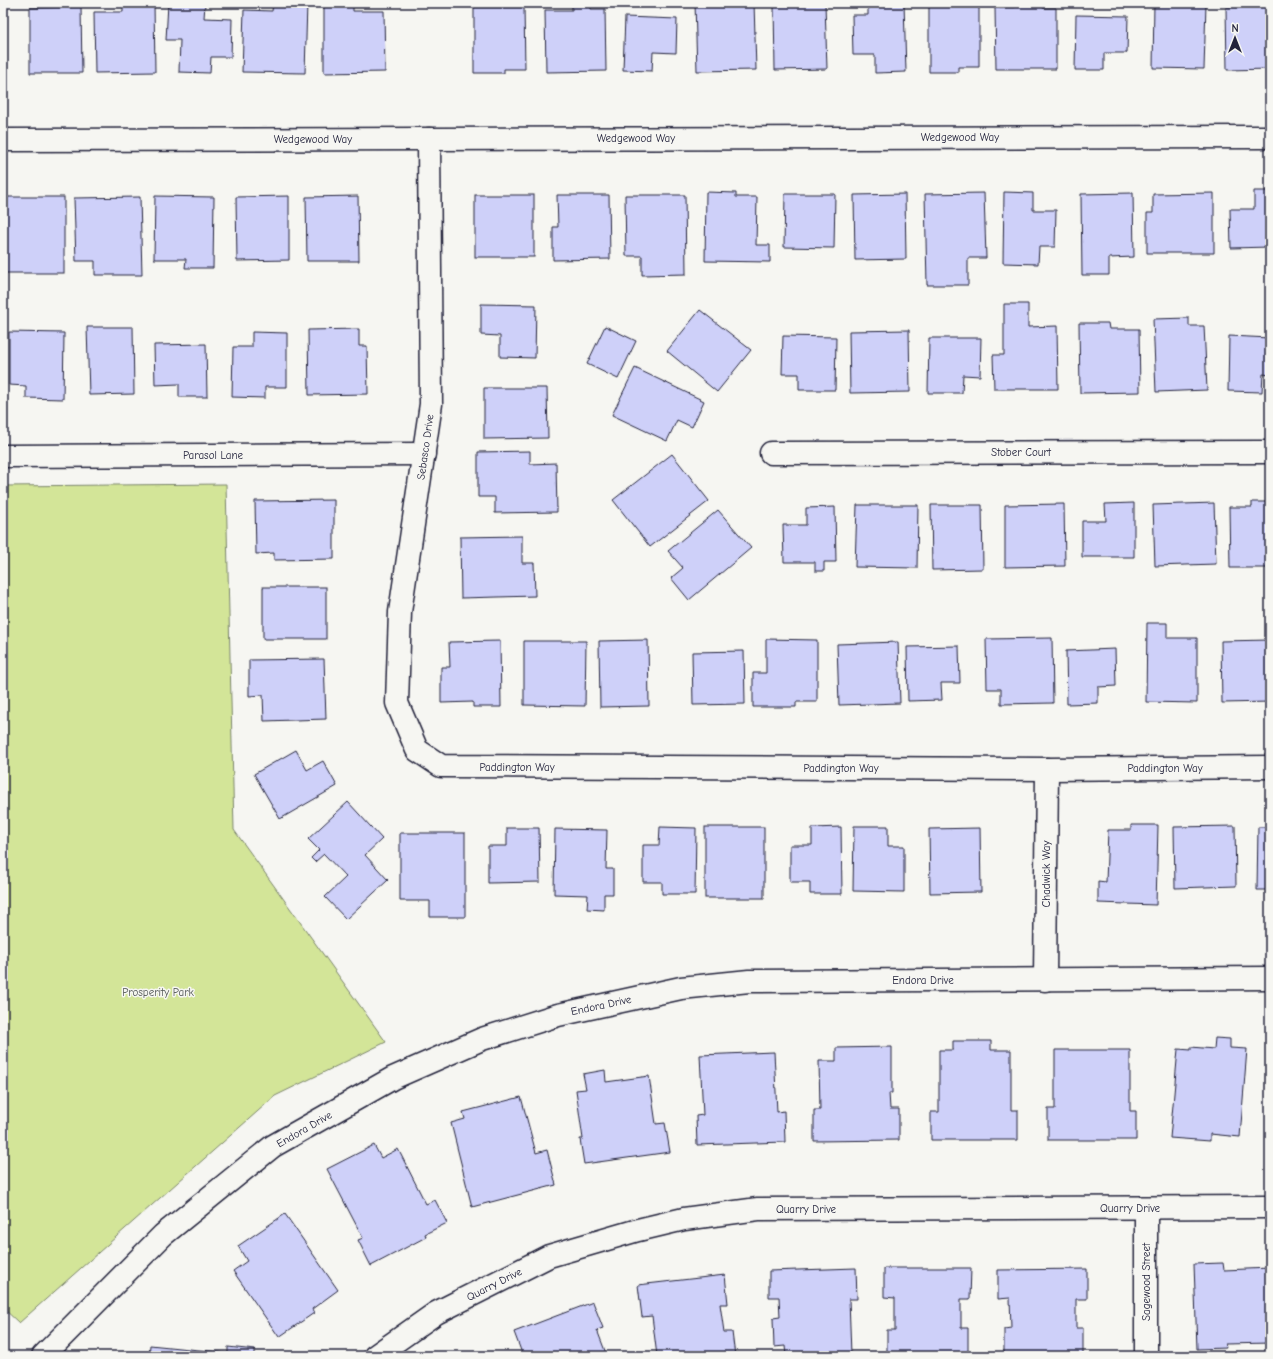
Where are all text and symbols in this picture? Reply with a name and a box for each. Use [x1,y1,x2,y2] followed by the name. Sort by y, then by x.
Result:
[1215,18,1255,58] north arrow
[1231,22,1239,35] text: N
[921,131,999,144] street label: Wedgewood Way
[597,132,675,145] street label: Wedgewood Way
[274,133,352,146] street label: Wedgewood Way
[414,413,437,481] street label: Sebasco Drive
[991,446,1052,459] street label: Stober Court
[183,449,244,462] street label: Parasol Lane
[479,761,555,774] street label: Paddington Way
[803,762,879,775] street label: Paddington Way
[1127,762,1203,775] street label: Paddington Way
[1040,840,1053,907] street label: Chadwick Way
[892,974,954,987] street label: Endora Drive
[122,986,195,999] park label: Prosperity Park
[570,993,633,1018] street label: Endora Drive
[274,1108,335,1150] street label: Endora Drive
[1100,1202,1161,1215] street label: Quarry Drive
[776,1203,837,1216] street label: Quarry Drive
[1140,1242,1153,1321] street label: Sagewood Street
[465,1265,524,1304] street label: Quarry Drive

